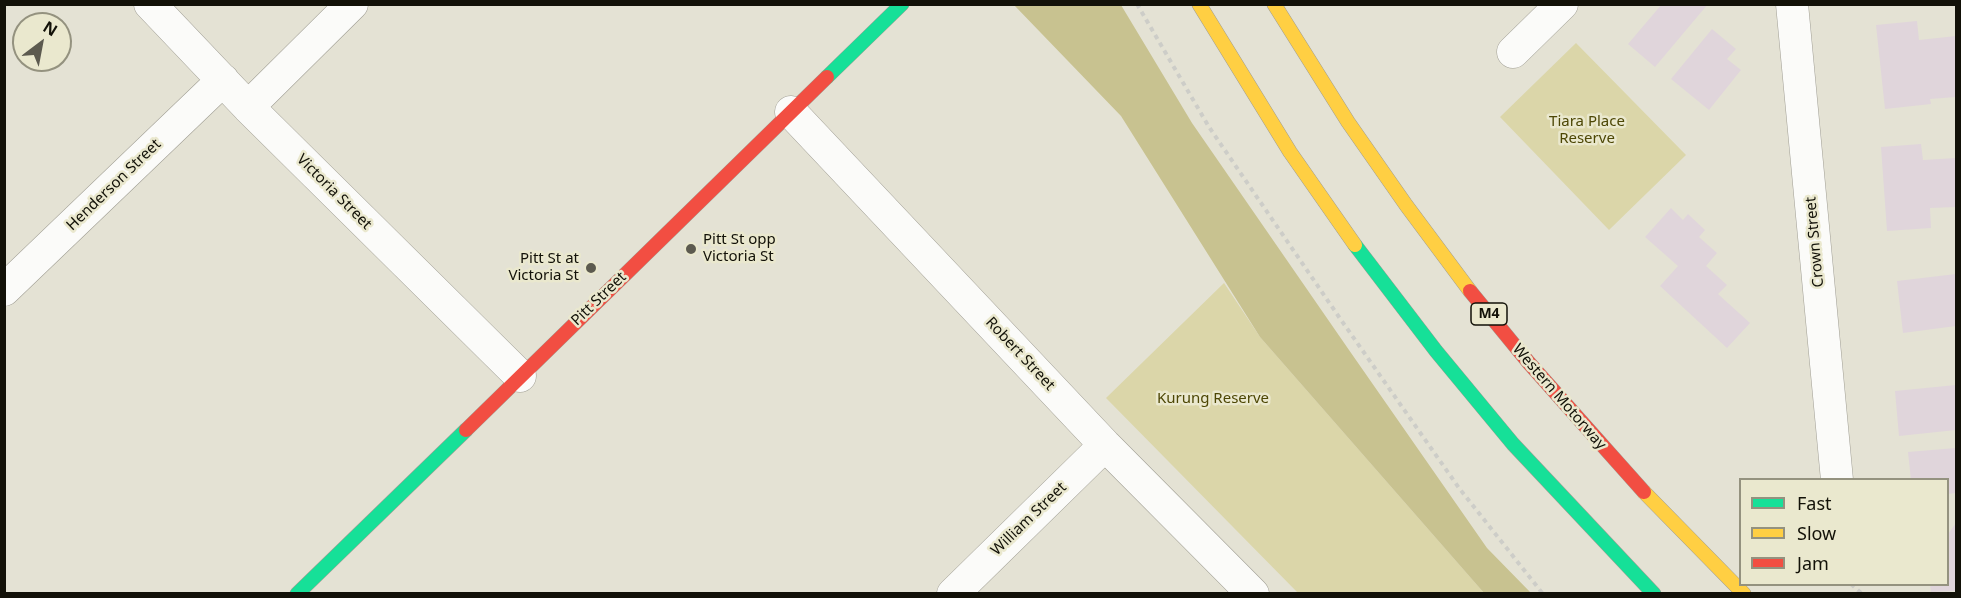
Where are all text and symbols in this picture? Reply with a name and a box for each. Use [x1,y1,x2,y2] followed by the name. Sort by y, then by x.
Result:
[12,12,72,72] north arrow
[39,16,62,41] text: N
[1549,113,1625,148] park label: Tiara Place Reserve
[63,135,165,235] street label: Henderson Street
[293,151,375,233] street label: Victoria Street
[1802,196,1828,288] street label: Crown Street
[703,231,776,266] place label: Pitt St opp Victoria St
[684,242,698,256] marker: Pitt St opp Victoria St
[508,250,579,285] place label: Pitt St at Victoria St
[584,261,598,275] marker: Pitt St at Victoria St
[568,268,630,330] street label: Pitt Street
[1471,303,1507,325] road number: M4
[982,314,1058,394] street label: Robert Street
[1508,341,1610,453] street label: Western Motorway
[1157,390,1269,408] park label: Kurung Reserve
[1739,478,1949,586] legend
[988,479,1070,559] street label: William Street
[1797,491,1832,515] text: Fast
[1797,521,1836,545] text: Slow
[1797,551,1829,575] text: Jam

